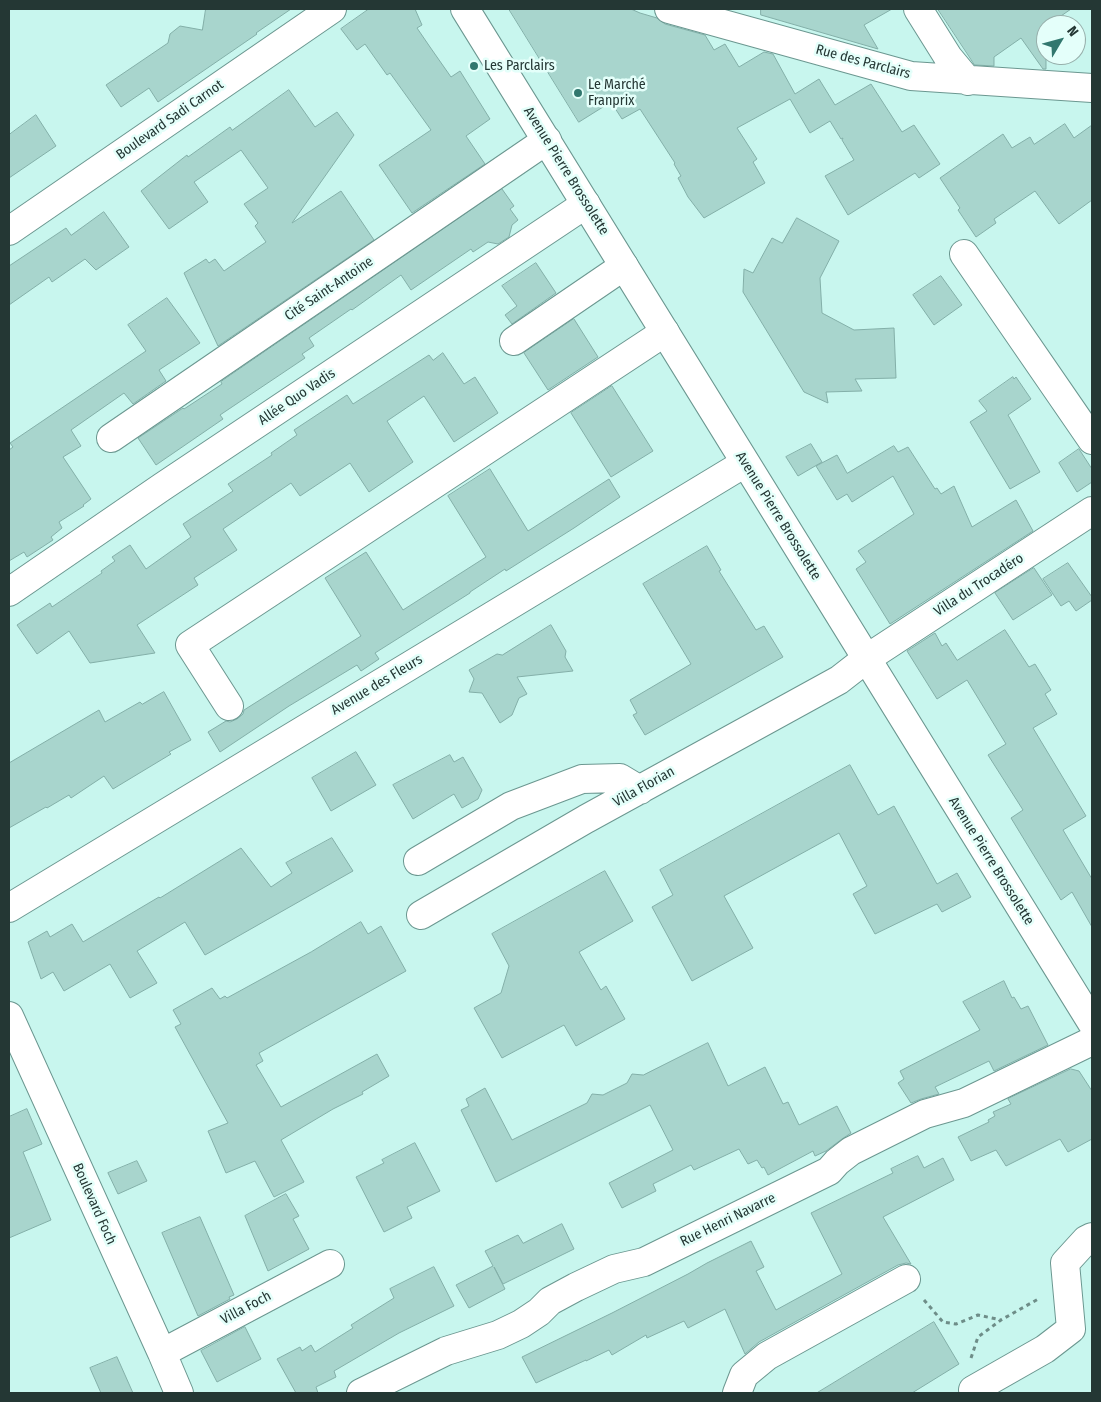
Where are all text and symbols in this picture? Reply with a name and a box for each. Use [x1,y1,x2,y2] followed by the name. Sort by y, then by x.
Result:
[1036,15,1086,65] north arrow
[1063,23,1082,40] text: N
[814,41,912,83] street label: Rue des Parclairs
[484,58,555,74] place label: Les Parclairs
[468,60,480,72] marker: Les Parclairs
[113,77,227,163] street label: Boulevard Sadi Carnot
[588,77,646,110] place label: Le Marché Franprix
[572,87,584,99] marker: Le Marché Franprix
[520,104,612,238] street label: Avenue Pierre Brossolette
[281,253,377,325] street label: Cité Saint-Antoine
[255,365,339,429] street label: Allée Quo Vadis
[732,449,824,583] street label: Avenue Pierre Brossolette
[931,550,1027,620] street label: Villa du Trocadéro
[328,651,426,719] street label: Avenue des Fleurs
[610,763,678,811] street label: Villa Florian
[945,794,1037,928] street label: Avenue Pierre Brossolette
[69,1161,119,1247] street label: Boulevard Foch
[678,1190,778,1250] street label: Rue Henri Navarre
[218,1288,274,1328] street label: Villa Foch

